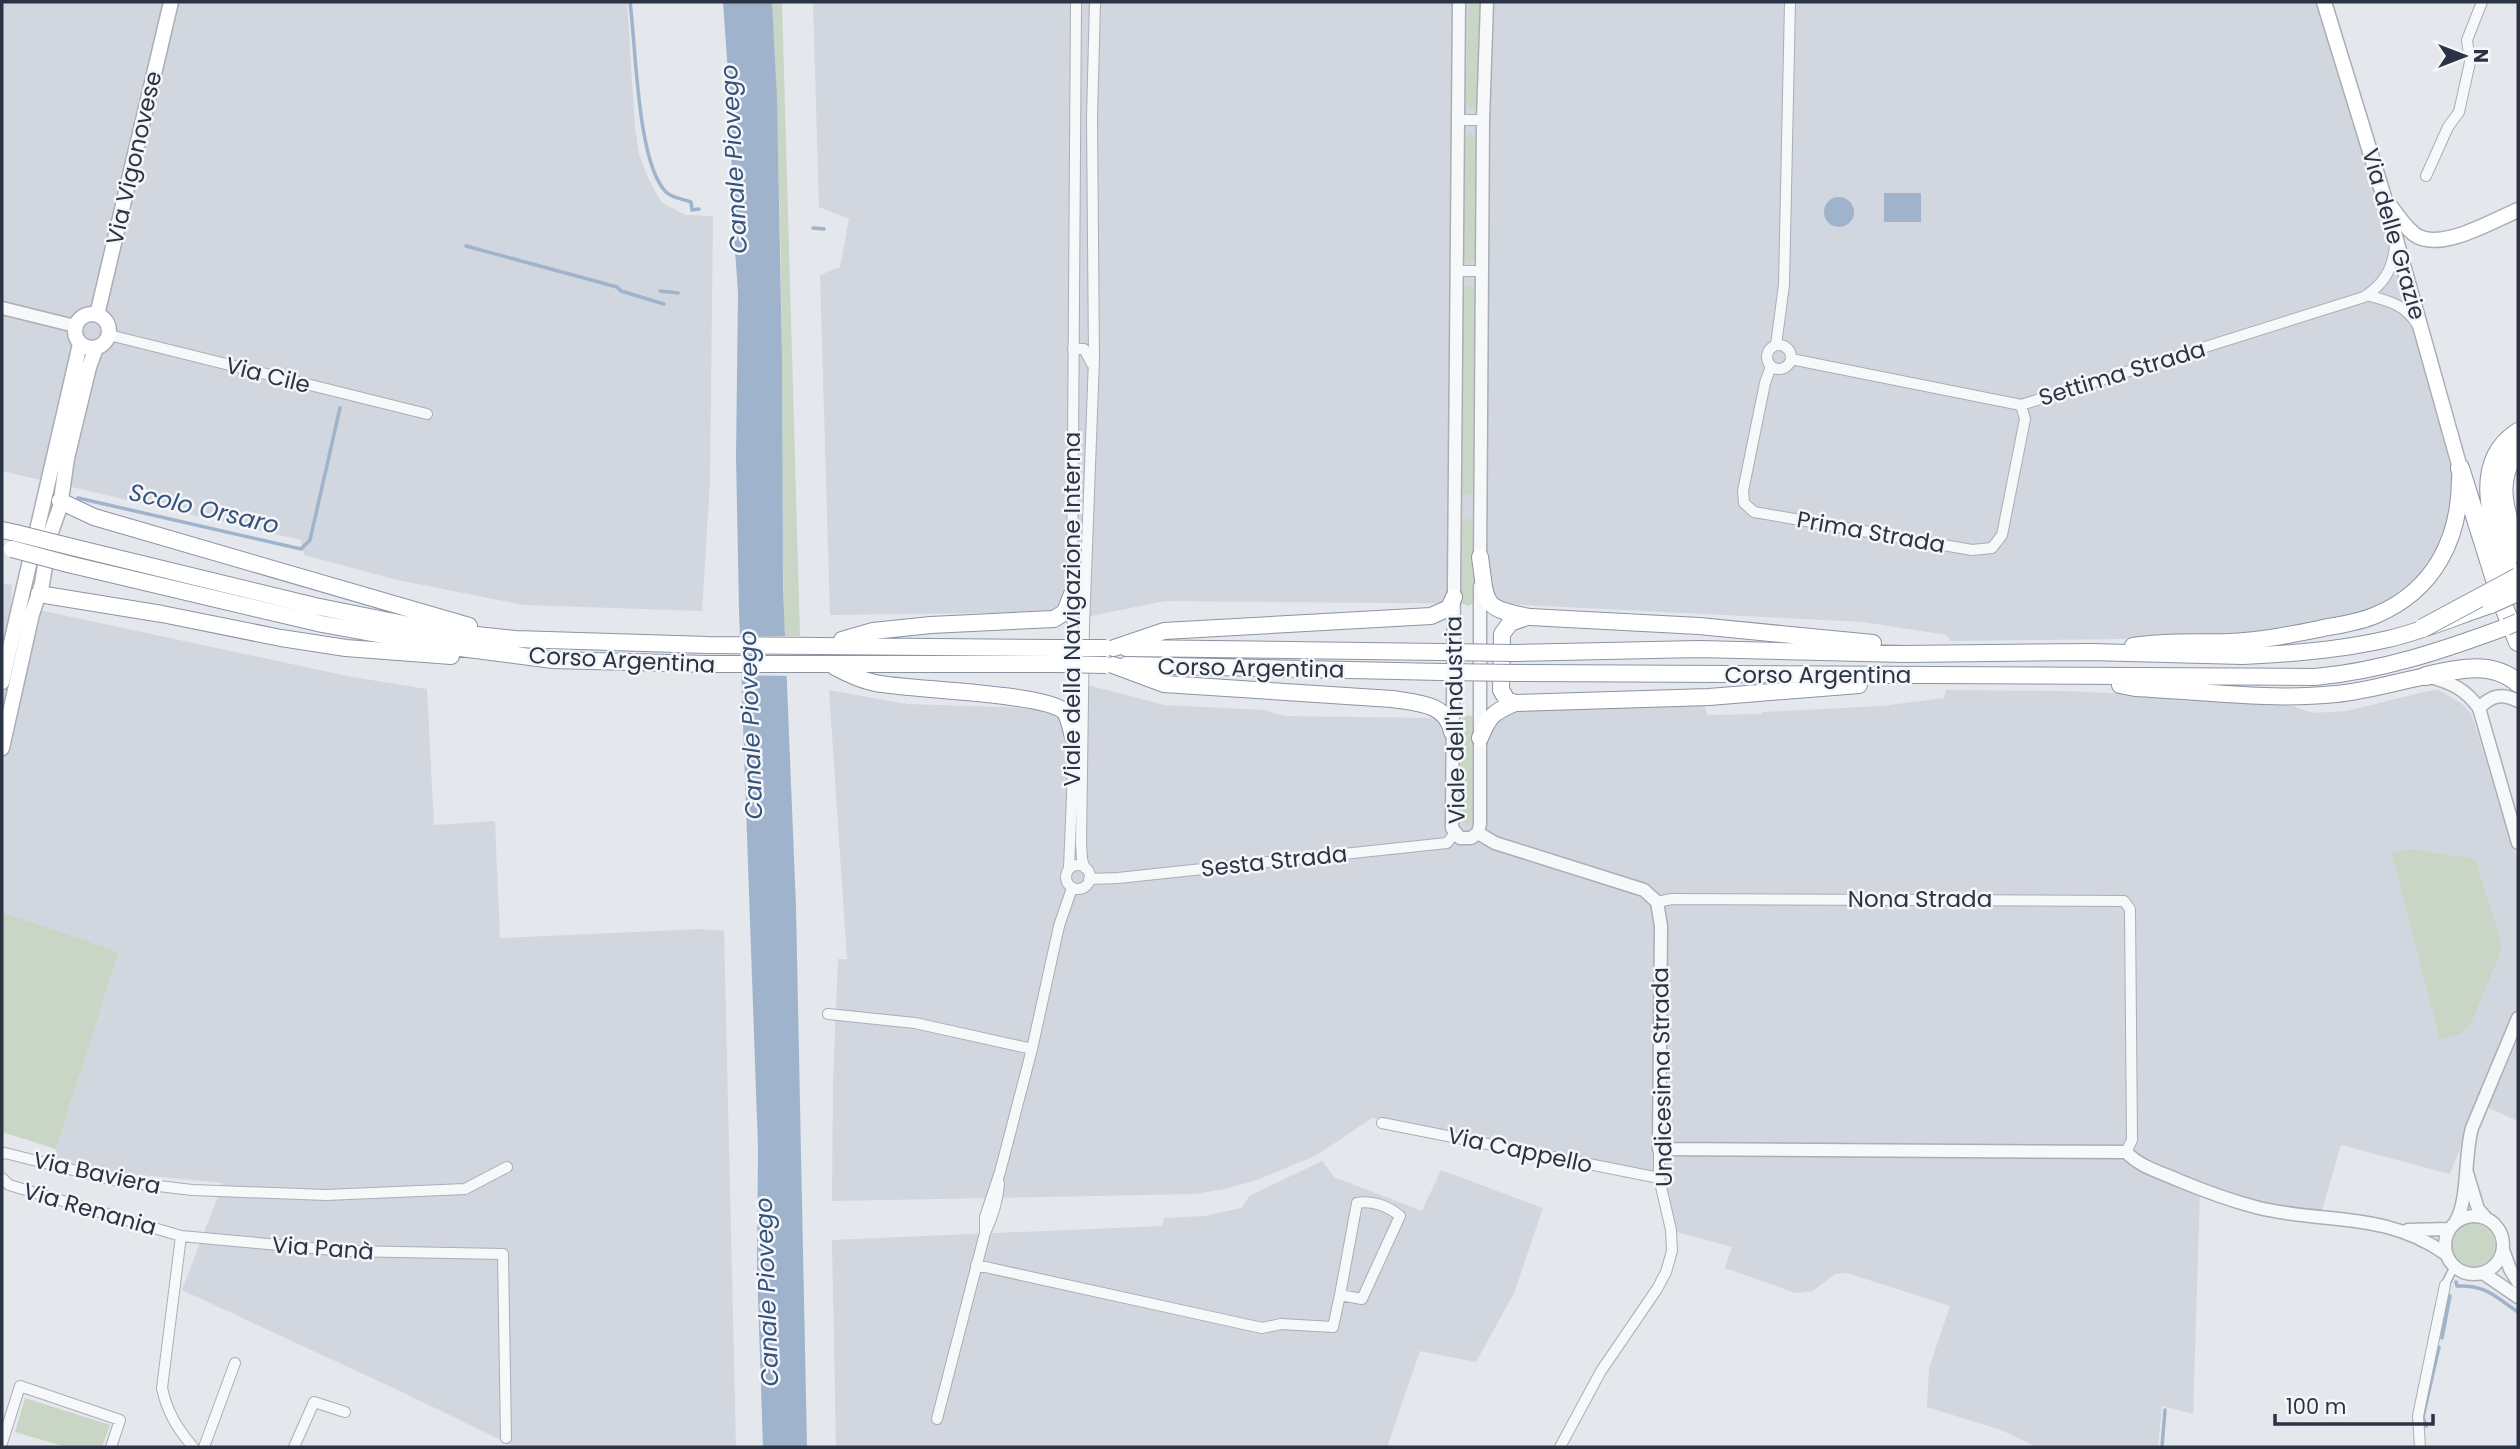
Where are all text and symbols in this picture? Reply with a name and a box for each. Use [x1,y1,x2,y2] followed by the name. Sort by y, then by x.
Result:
[2429,21,2499,91] north arrow
[2467,49,2494,63] text: N
[712,64,755,254] water label: Canale Piovego
[98,68,170,248] street label: Via Vigonovese
[2354,145,2434,323] street label: Via delle Grazie
[2035,332,2209,414] street label: Settima Strada
[222,349,314,401] street label: Via Cile
[1056,432,1088,786] street label: Viale della Navigazione Interna
[126,475,282,542] water label: Scolo Orsaro
[1794,503,1948,561] street label: Prima Strada
[1437,616,1473,824] street label: Viale dell'Industria
[731,630,770,820] water label: Canale Piovego
[528,639,716,681] street label: Corso Argentina
[1157,650,1345,686] street label: Corso Argentina
[1725,659,1911,691] street label: Corso Argentina
[1199,837,1349,885] street label: Sesta Strada
[1848,883,1992,915] street label: Nona Strada
[1644,967,1680,1187] street label: Undicesima Strada
[1444,1119,1596,1181] street label: Via Cappello
[30,1144,164,1202] street label: Via Baviera
[20,1175,160,1243] street label: Via Renania
[747,1197,786,1387] water label: Canale Piovego
[271,1228,375,1268] street label: Via Panà
[2275,1382,2432,1426] scale bar
[2286,1392,2346,1421] text: 100 m

